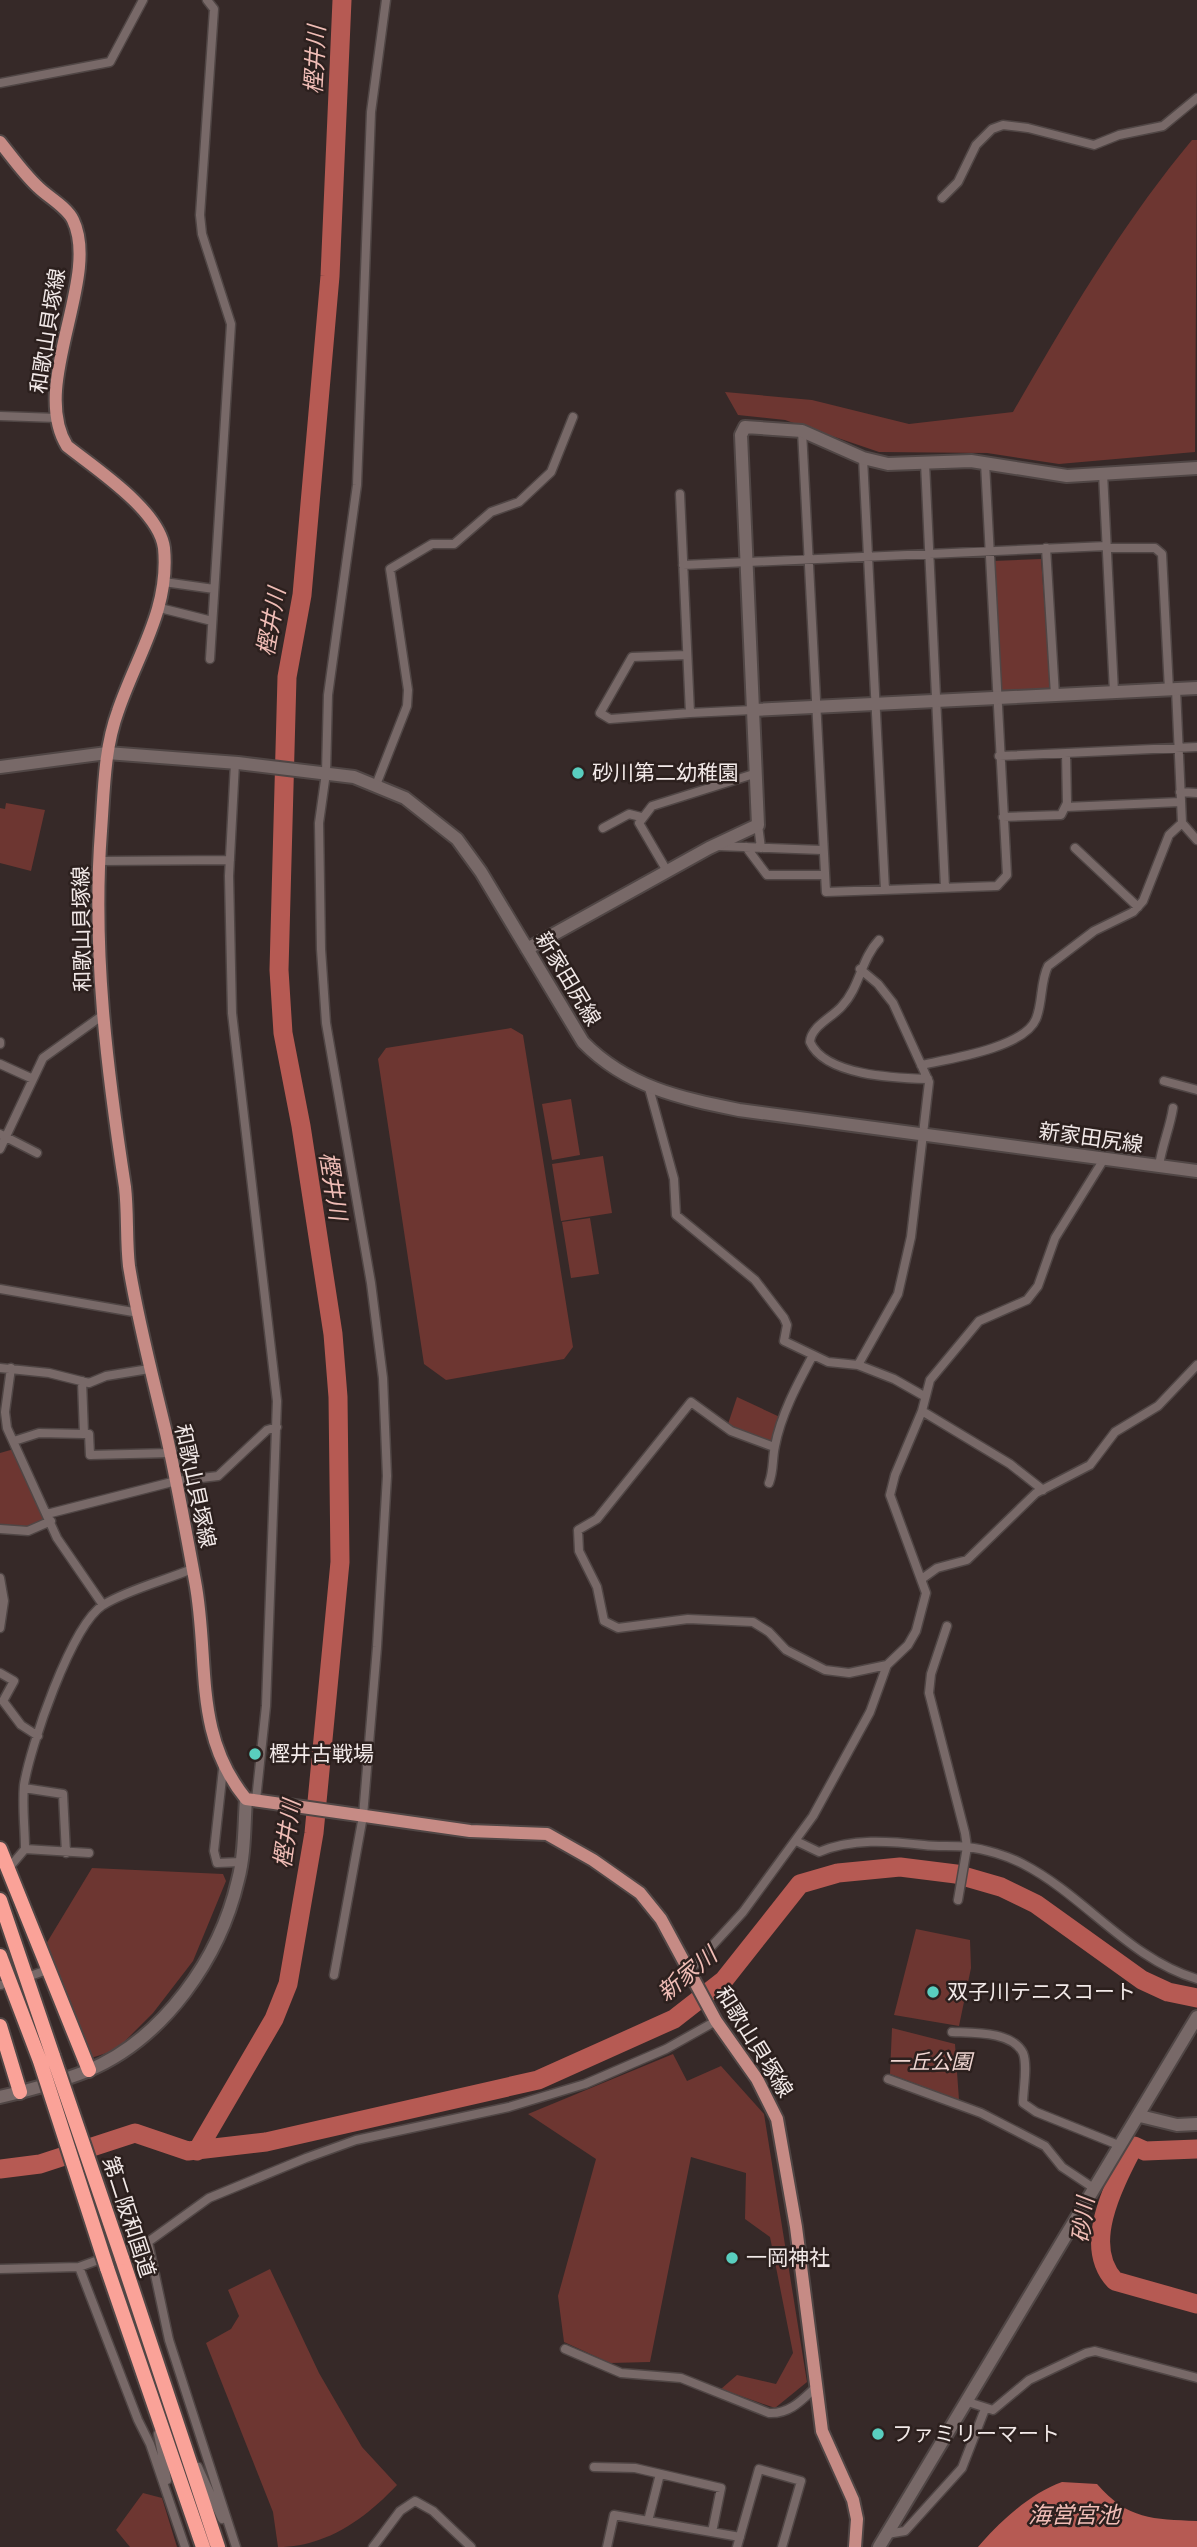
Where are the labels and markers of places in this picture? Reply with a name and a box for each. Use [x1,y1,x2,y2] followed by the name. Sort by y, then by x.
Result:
[592,758,739,786] place label: 砂川第二幼稚園
[570,765,586,781] marker: 砂川第二幼稚園
[269,1739,374,1767] place label: 樫井古戦場
[247,1746,263,1762] marker: 樫井古戦場
[947,1977,1136,2005] place label: 双子川テニスコート
[925,1984,941,2000] marker: 双子川テニスコート
[746,2243,830,2271] place label: 一岡神社
[724,2250,740,2266] marker: 一岡神社
[892,2419,1060,2447] place label: ファミリーマート
[870,2426,886,2442] marker: ファミリーマート

